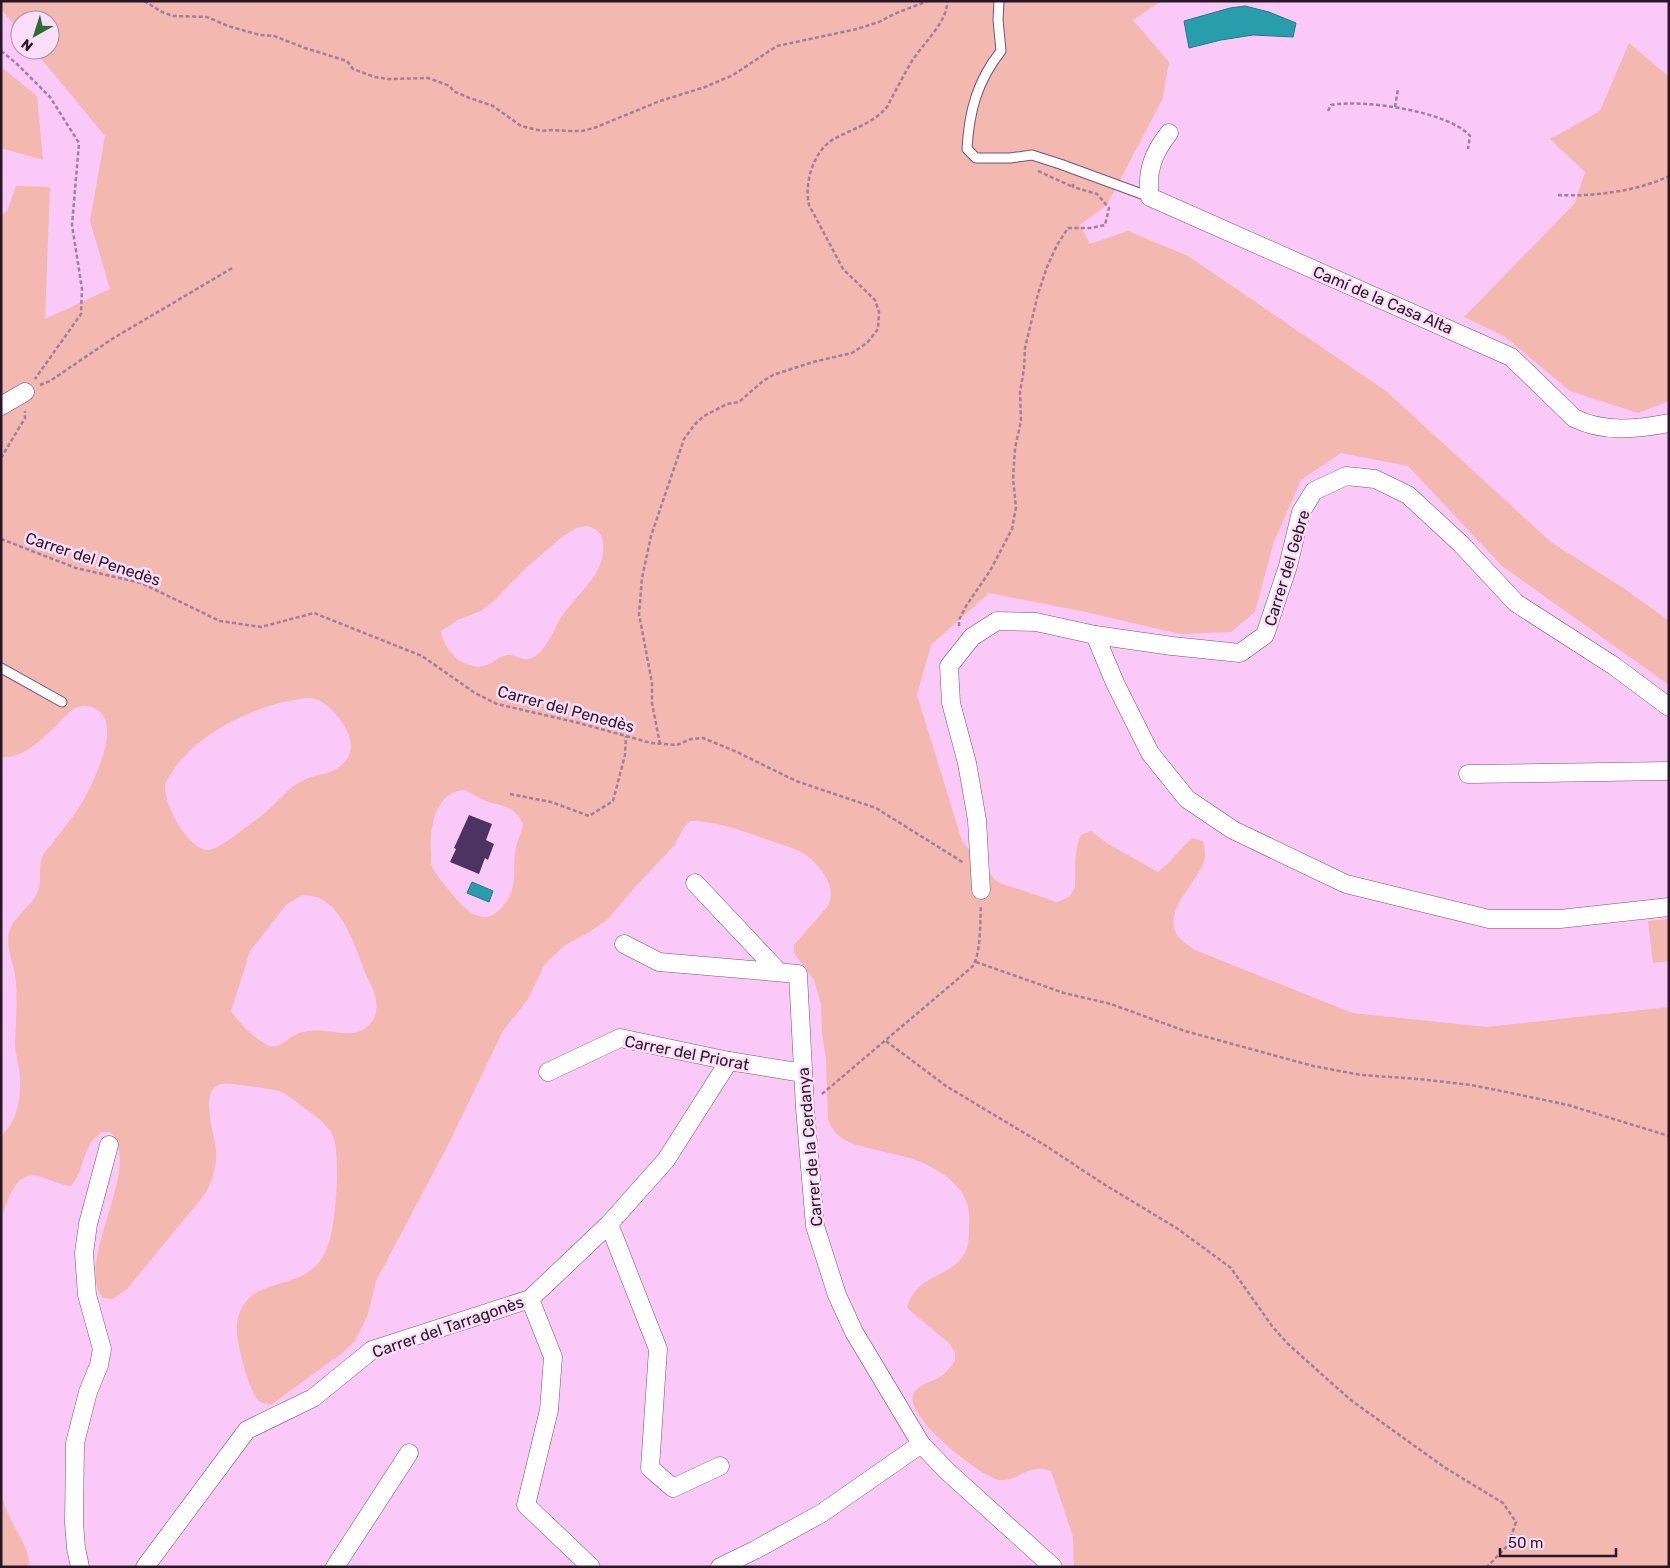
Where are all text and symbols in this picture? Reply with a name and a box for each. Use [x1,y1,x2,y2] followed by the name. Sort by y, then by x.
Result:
[10,10,60,60] north arrow
[18,35,36,54] text: N
[1310,262,1456,338] street label: Camí de la Casa Alta
[1260,508,1314,628] street label: Carrer del Gebre
[23,528,163,590] street label: Carrer del Penedès
[496,682,636,736] street label: Carrer del Penedès
[623,1032,751,1074] street label: Carrer del Priorat
[794,1067,826,1227] street label: Carrer de la Cerdanya
[370,1292,526,1362] street label: Carrer del Tarragonès
[1500,1526,1616,1558] scale bar
[1508,1534,1543,1552] text: 50 m

